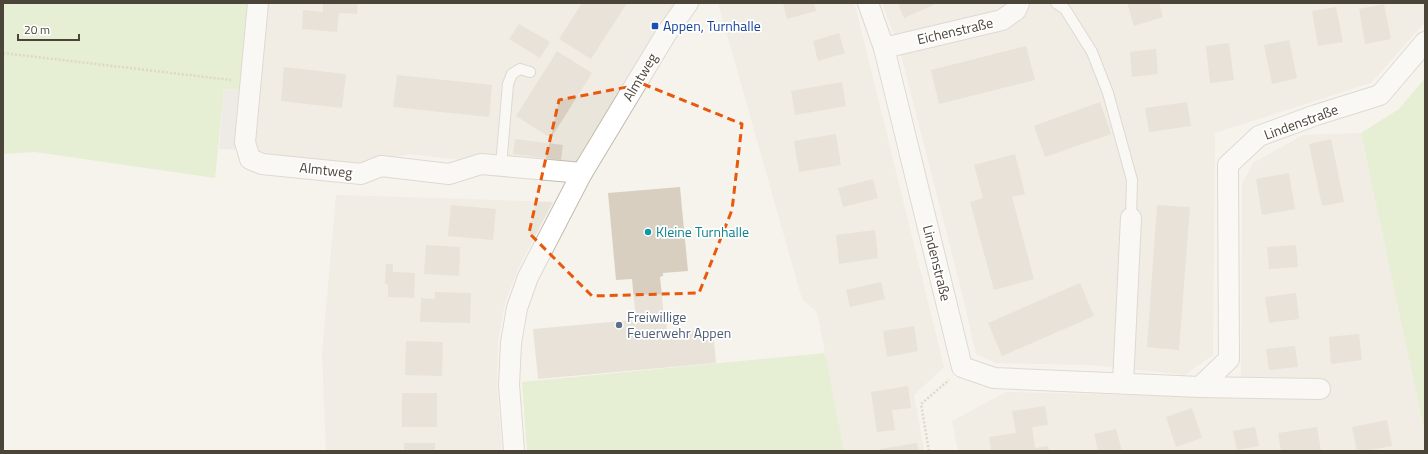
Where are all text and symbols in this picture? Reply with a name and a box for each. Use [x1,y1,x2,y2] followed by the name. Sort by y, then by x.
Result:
[915,12,995,49] street label: Eichenstraße
[663,15,761,36] place label: Appen, Turnhalle
[18,16,79,42] scale bar
[24,20,50,39] text: 20 m
[650,21,660,31] marker: Appen, Turnhalle
[617,49,662,105] street label: Almtweg
[1261,98,1341,145] street label: Lindenstraße
[299,156,354,183] street label: Almtweg
[656,221,749,242] place label: Kleine Turnhalle
[918,223,957,303] street label: Lindenstraße
[643,227,653,237] marker: Kleine Turnhalle
[627,306,731,343] place label: Freiwillige Feuerwehr Appen
[614,320,624,330] marker: Freiwillige Feuerwehr Appen

